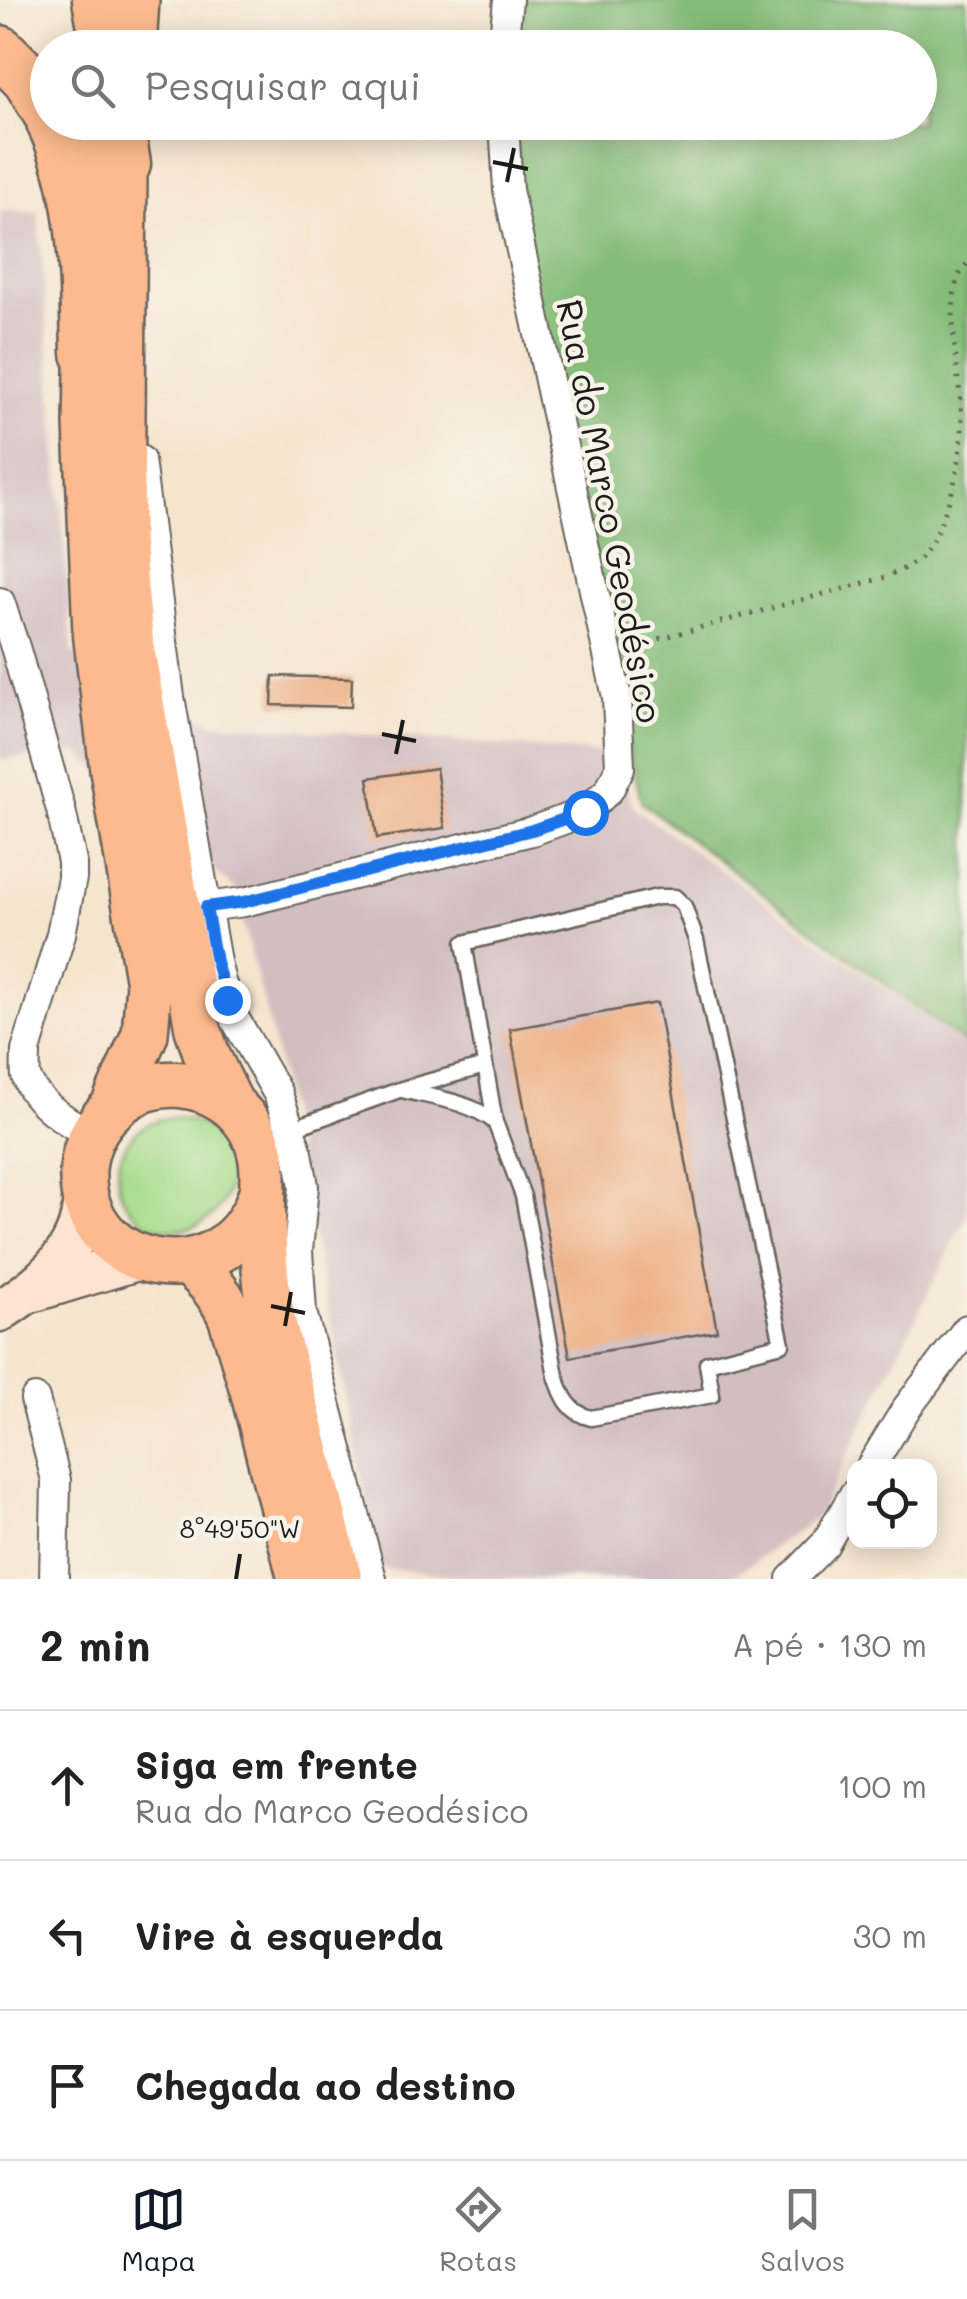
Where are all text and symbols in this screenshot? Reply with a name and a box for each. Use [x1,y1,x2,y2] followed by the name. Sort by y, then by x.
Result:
[30,30,937,140] search box
[65,58,120,113] icon: search
[145,60,421,110] text: Pesquisar aqui
[547,295,675,727] street label: Rua do Marco Geodésico
[563,790,609,836] route start
[205,978,251,1024] route end
[847,1459,937,1549] map controls
[847,1459,937,1549] button: locate
[180,1512,300,1544] text: 8°49'50"W
[40,1617,150,1672] text: 2 min
[732,1623,927,1665] text: A pé · 130 m
[135,1739,418,1789] text: Siga em frente
[40,1758,95,1813] icon: ahead
[837,1764,927,1806] text: 100 m
[135,1789,529,1831] text: Rua do Marco Geodésico
[40,1908,95,1963] icon: left
[135,1910,444,1960] text: Vire à esquerda
[853,1914,927,1956] text: 30 m
[40,2058,95,2113] icon: arrive
[135,2060,516,2110] text: Chegada ao destino
[122,2182,196,2278] tab: Mapa
[439,2182,517,2278] tab: Rotas
[760,2182,845,2278] tab: Salvos

